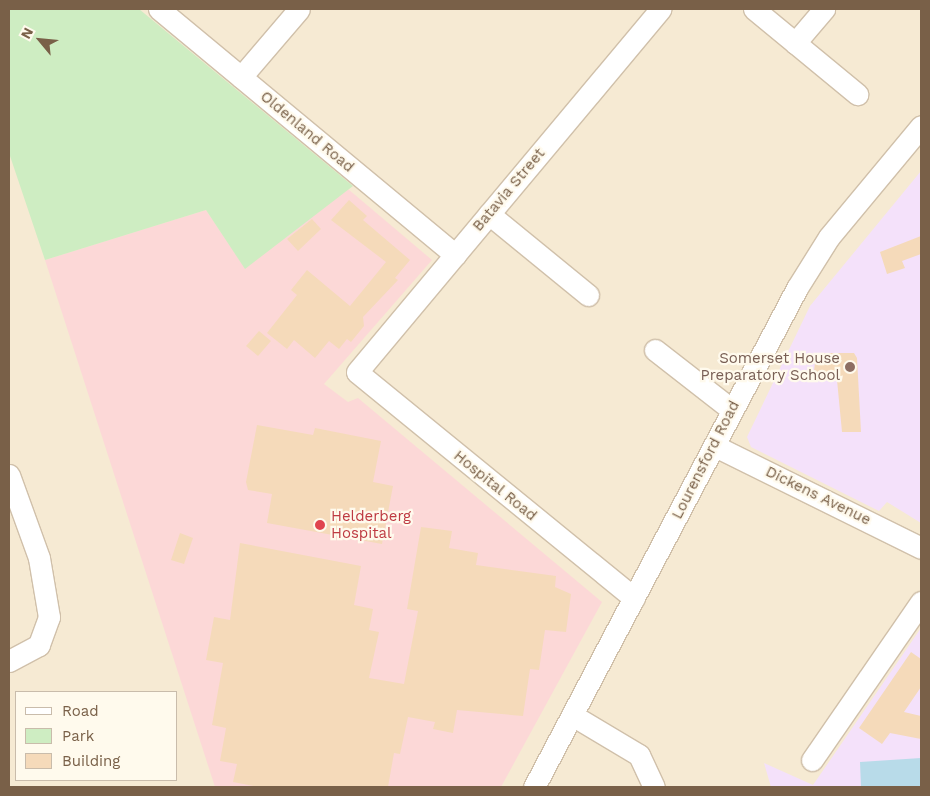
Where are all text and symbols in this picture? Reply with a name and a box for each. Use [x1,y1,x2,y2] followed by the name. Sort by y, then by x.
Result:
[15,15,65,65] north arrow
[17,25,36,41] text: N
[257,88,357,176] street label: Oldenland Road
[469,145,549,235] street label: Batavia Street
[700,349,840,384] place label: Somerset House Preparatory School
[844,361,856,373] marker: Somerset House Preparatory School
[668,398,744,522] street label: Lourensford Road
[450,447,540,525] street label: Hospital Road
[762,463,874,529] street label: Dickens Avenue
[331,507,411,542] place label: Helderberg Hospital
[313,518,327,532] marker: Helderberg Hospital
[15,691,178,781] legend
[62,702,99,720] text: Road
[62,727,94,745] text: Park
[62,752,120,770] text: Building

